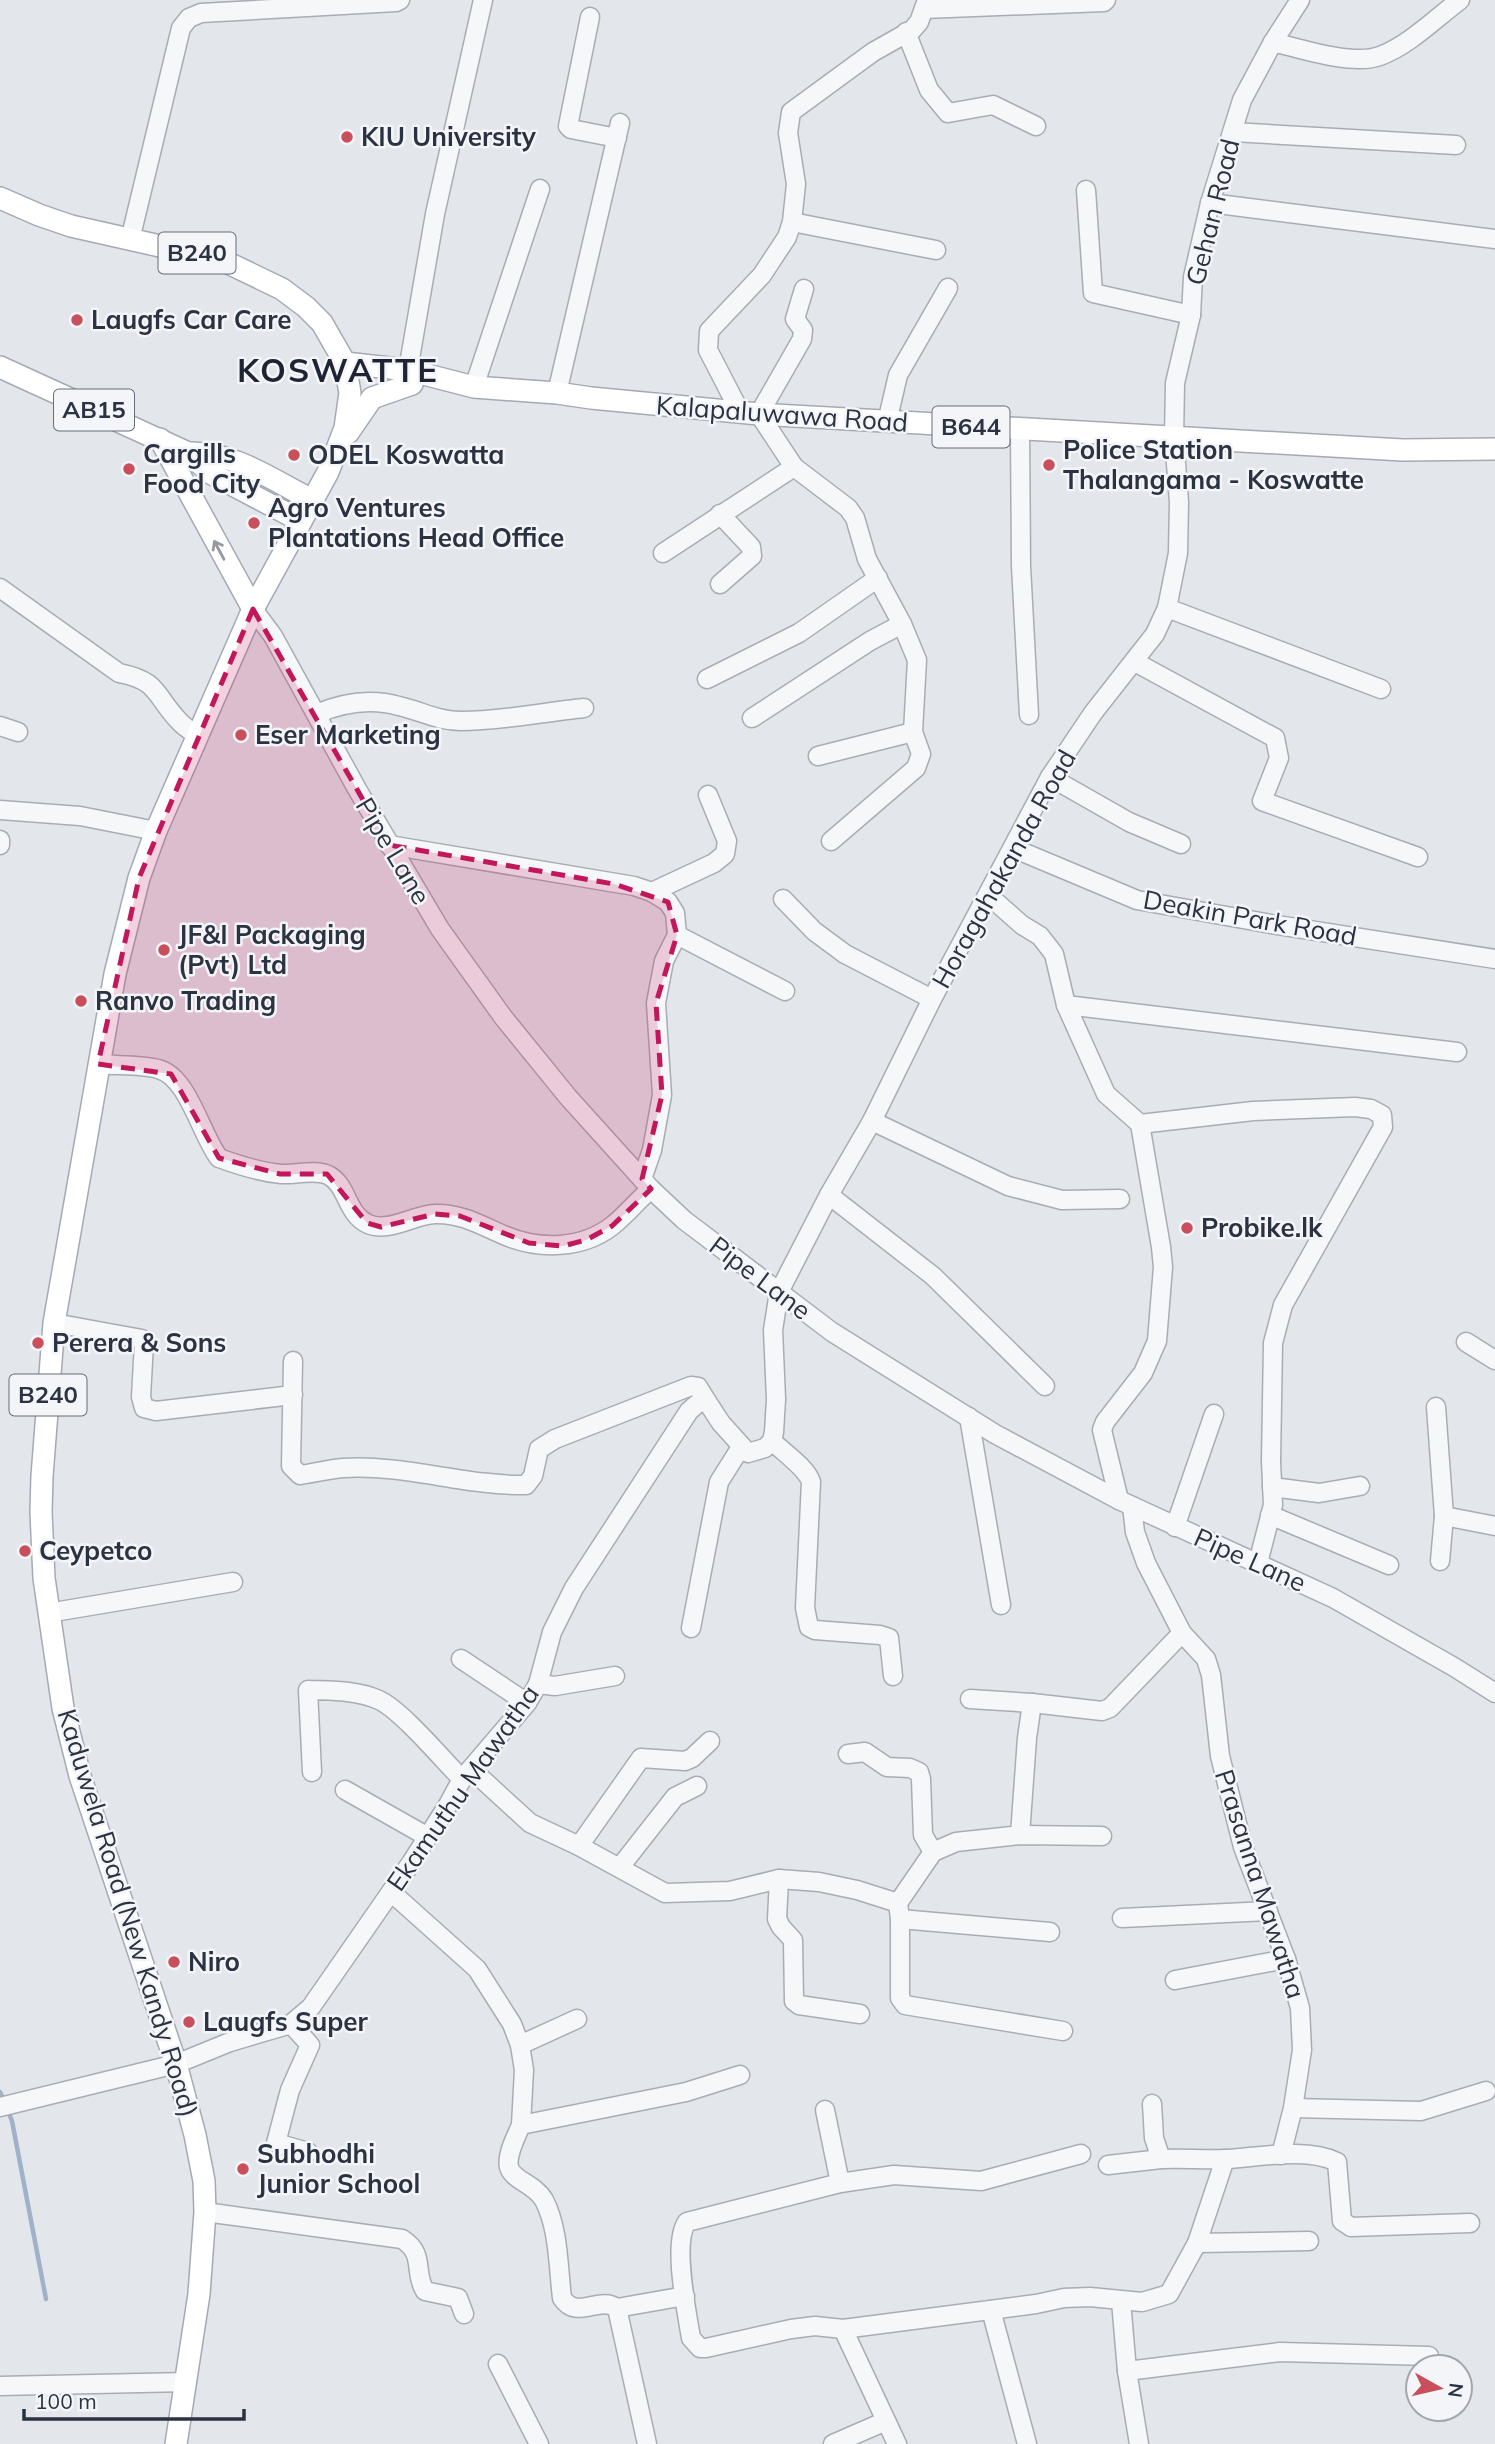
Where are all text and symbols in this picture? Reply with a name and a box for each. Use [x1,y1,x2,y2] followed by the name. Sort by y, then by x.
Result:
[361,120,537,153] place label: KIU University
[339,129,355,145] marker: KIU University
[1178,135,1247,289] street label: Gehan Road
[158,232,235,274] road number: B240
[91,303,291,336] place label: Laugfs Car Care
[69,312,85,328] marker: Laugfs Car Care
[237,349,439,390] district label: KOSWATTE
[655,388,909,439] street label: Kalapaluwawa Road
[54,390,134,430] road number: AB15
[932,406,1010,448] road number: B644
[1063,433,1364,496] place label: Police Station Thalangama - Koswatte
[143,437,261,500] place label: Cargills Food City
[308,438,504,471] place label: ODEL Koswatta
[286,447,302,463] marker: ODEL Koswatta
[1041,457,1057,473] marker: Police Station Thalangama - Koswatte
[121,461,137,477] marker: Cargills Food City
[268,491,564,554] place label: Agro Ventures Plantations Head Office
[246,515,262,531] marker: Agro Ventures Plantations Head Office
[212,540,225,561] one-way arrow
[255,718,441,751] place label: Eser Marketing
[233,727,249,743] marker: Eser Marketing
[924,744,1083,994] street label: Horagahakanda Road
[349,791,438,910] street label: Pipe Lane
[1141,883,1359,953] street label: Deakin Park Road
[178,918,366,981] place label: JF&I Packaging (Pvt) Ltd
[156,942,172,958] marker: JF&I Packaging (Pvt) Ltd
[95,984,276,1017] place label: Ranvo Trading
[73,993,89,1009] marker: Ranvo Trading
[1201,1211,1323,1244] place label: Probike.lk
[1179,1220,1195,1236] marker: Probike.lk
[703,1229,818,1327] street label: Pipe Lane
[52,1326,226,1359] place label: Perera & Sons
[30,1335,46,1351] marker: Perera & Sons
[9,1374,86,1415] road number: B240
[1189,1520,1311,1599] street label: Pipe Lane
[39,1534,152,1567] place label: Ceypetco
[17,1543,33,1559] marker: Ceypetco
[379,1678,546,1897] street label: Ekamuthu Mawatha
[51,1705,206,2121] street label: Kaduwela Road (New Kandy Road)
[1208,1765,1313,2002] street label: Prasanna Mawatha
[188,1945,240,1978] place label: Niro
[166,1954,182,1970] marker: Niro
[203,2005,369,2038] place label: Laugfs Super
[181,2014,197,2030] marker: Laugfs Super
[257,2137,420,2200] place label: Subhodhi Junior School
[235,2161,251,2177] marker: Subhodhi Junior School
[1404,2353,1474,2423] north arrow
[24,2378,245,2422] scale bar
[1443,2382,1469,2399] text: N
[35,2388,97,2414] text: 100 m

